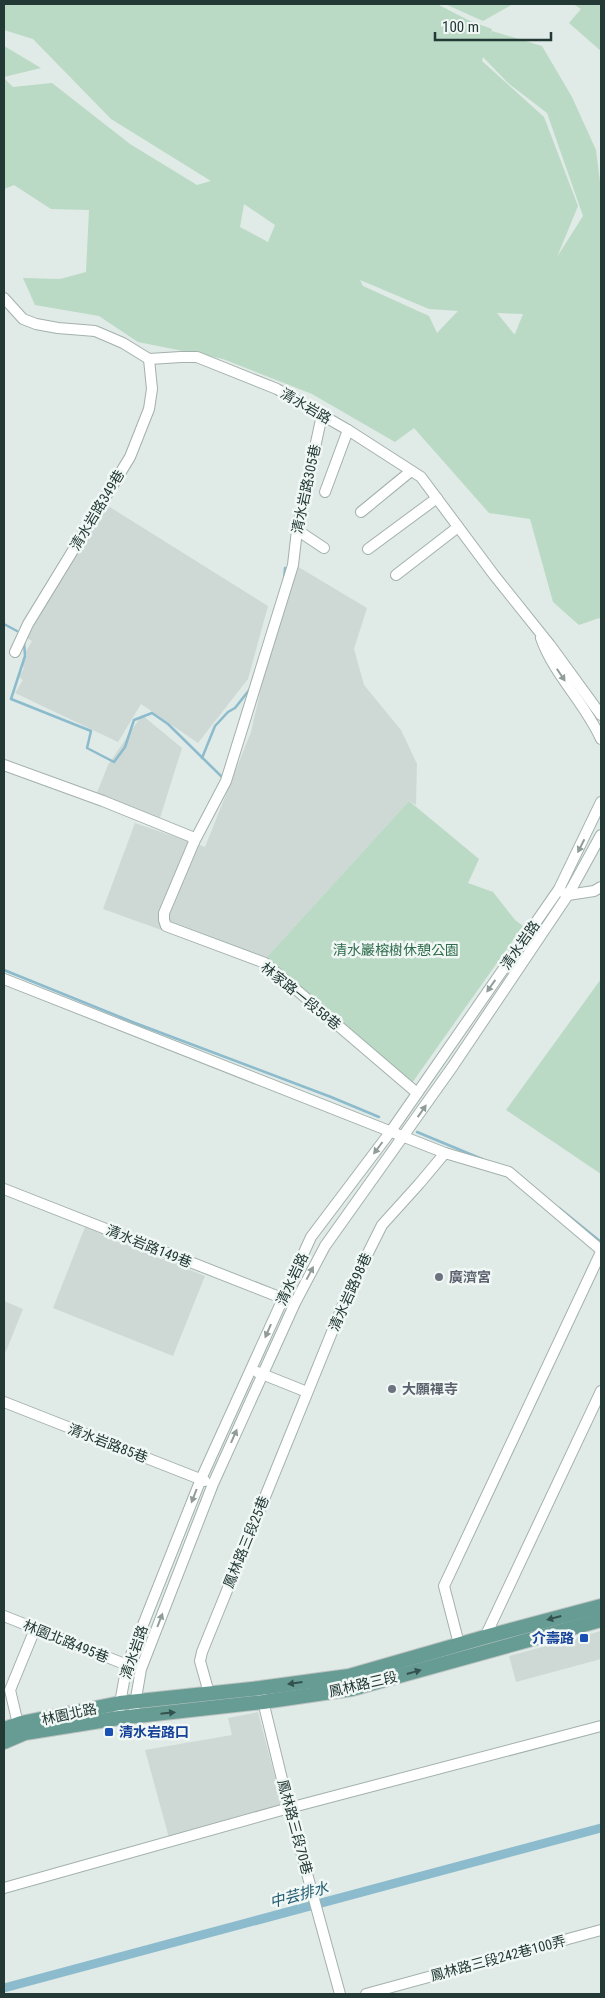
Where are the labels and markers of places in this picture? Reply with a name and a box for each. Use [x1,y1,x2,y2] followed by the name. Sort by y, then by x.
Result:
[449,1269,491,1285] place label: 廣濟宮
[433,1271,445,1283] marker: 廣濟宮
[402,1381,458,1397] place label: 大願禪寺
[386,1383,398,1395] marker: 大願禪寺
[532,1630,574,1646] place label: 介壽路
[578,1632,590,1644] marker: 介壽路
[119,1724,189,1740] place label: 清水岩路口
[103,1726,115,1738] marker: 清水岩路口

